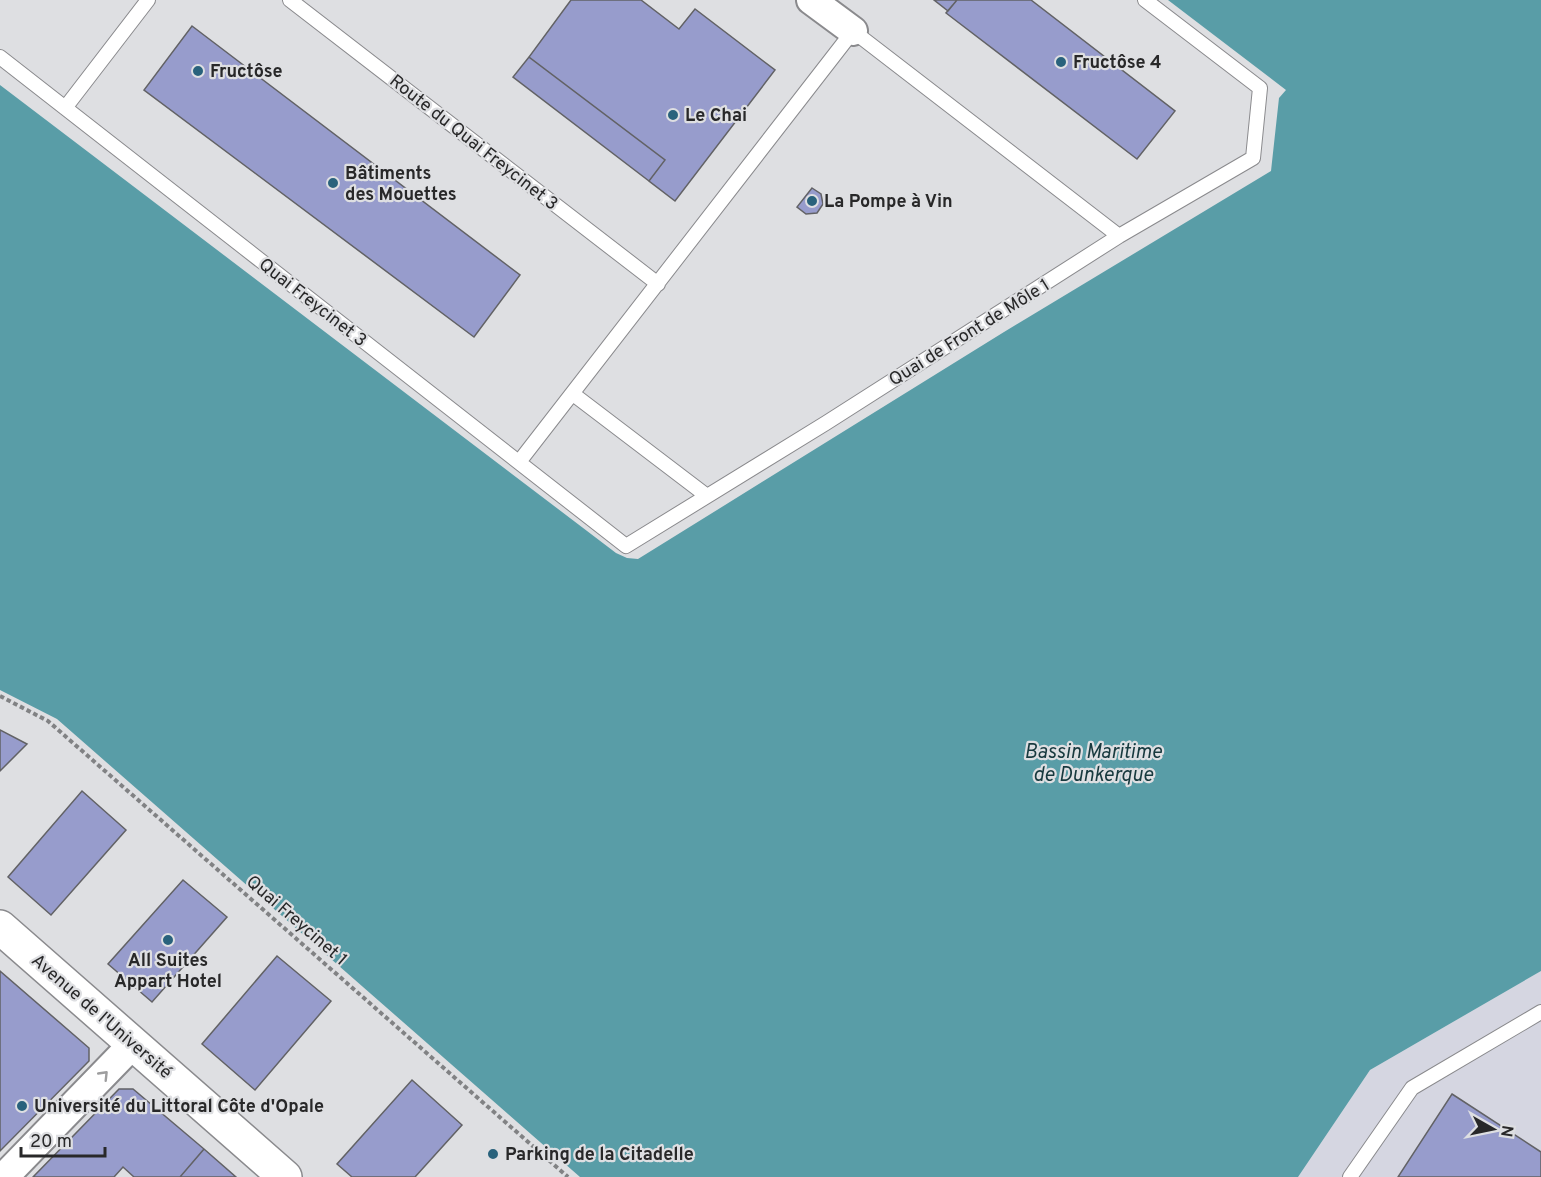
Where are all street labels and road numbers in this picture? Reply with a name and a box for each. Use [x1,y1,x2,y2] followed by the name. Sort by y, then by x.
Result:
[384,70,562,216] street label: Route du Quai Freycinet 3
[253,254,371,353] street label: Quai Freycinet 3
[885,274,1055,392] street label: Quai de Front de Môle 1
[241,871,351,971] street label: Quai Freycinet 1
[26,950,176,1085] street label: Avenue de l'Université

